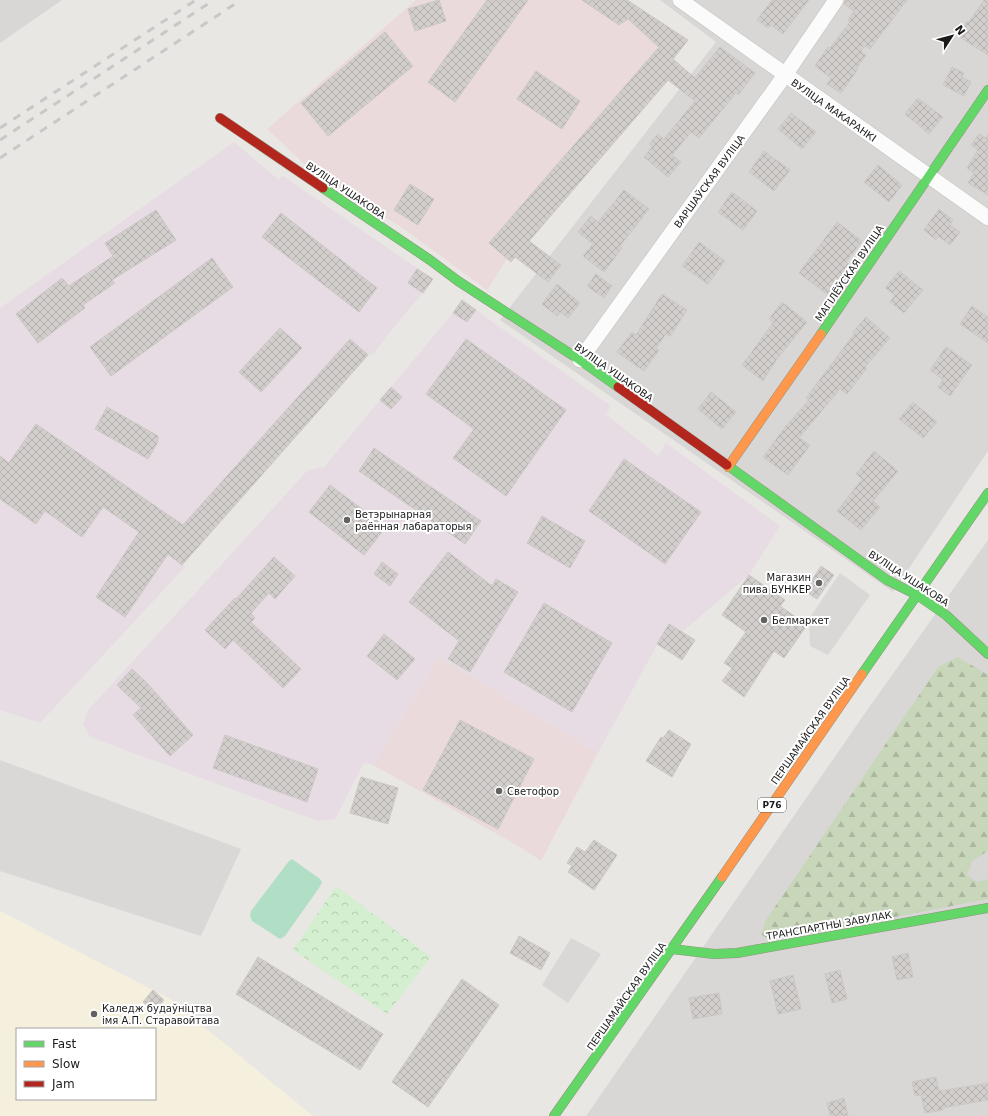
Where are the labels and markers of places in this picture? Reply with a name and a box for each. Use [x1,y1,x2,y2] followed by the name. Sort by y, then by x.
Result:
[355,509,472,532] place label: Ветэрынарная раённая лабараторыя
[342,515,352,525] marker: Ветэрынарная раённая лабараторыя
[743,572,811,595] place label: Магазин пива БУНКЕР
[814,578,824,588] marker: Магазин пива БУНКЕР
[759,615,769,625] marker: Белмаркет
[772,615,830,626] place label: Белмаркет
[494,786,504,796] marker: Светофор
[507,786,559,797] place label: Светофор
[102,1003,219,1026] place label: Каледж будаўніцтва імя А.П. Старавойтава
[89,1009,99,1019] marker: Каледж будаўніцтва імя А.П. Старавойтава

